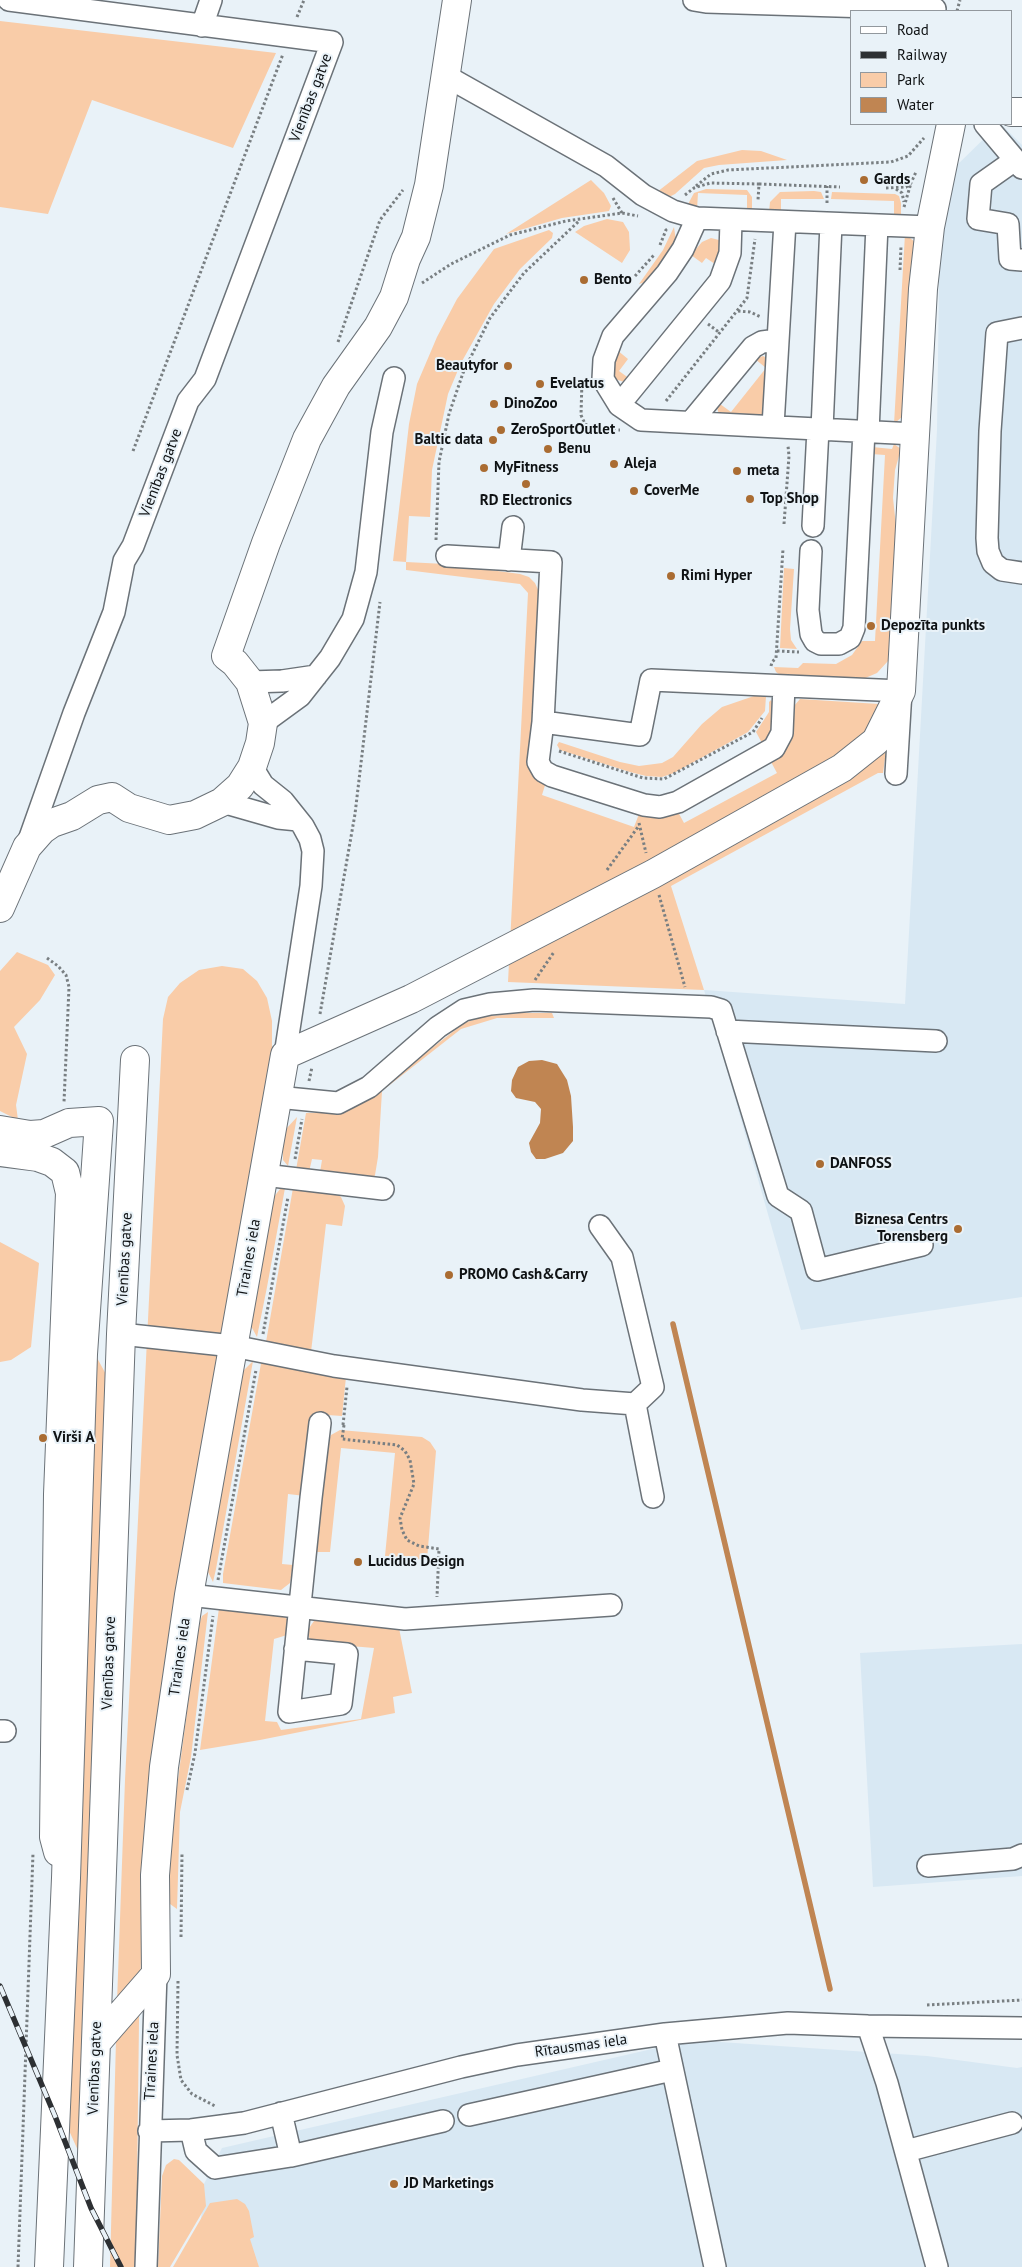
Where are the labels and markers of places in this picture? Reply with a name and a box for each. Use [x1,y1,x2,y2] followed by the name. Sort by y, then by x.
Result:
[874,171,910,189] place label: Gards
[858,174,870,186] marker: Gards
[594,271,632,289] place label: Bento
[578,274,590,286] marker: Bento
[436,357,498,375] place label: Beautyfor
[502,360,514,372] marker: Beautyfor
[550,375,604,393] place label: Evelatus
[534,378,546,390] marker: Evelatus
[504,395,558,413] place label: DinoZoo
[488,398,500,410] marker: DinoZoo
[511,421,615,439] place label: ZeroSportOutlet
[495,424,507,436] marker: ZeroSportOutlet
[415,431,483,449] place label: Baltic data
[487,434,499,446] marker: Baltic data
[558,440,591,458] place label: Benu
[542,443,554,455] marker: Benu
[624,455,657,473] place label: Aleja
[608,458,620,470] marker: Aleja
[494,459,559,477] place label: MyFitness
[478,462,490,474] marker: MyFitness
[747,462,779,480] place label: meta
[731,465,743,477] marker: meta
[520,478,532,490] marker: RD Electronics
[644,482,699,500] place label: CoverMe
[628,485,640,497] marker: CoverMe
[760,490,819,508] place label: Top Shop
[480,492,572,510] place label: RD Electronics
[744,493,756,505] marker: Top Shop
[681,567,752,585] place label: Rimi Hyper
[665,570,677,582] marker: Rimi Hyper
[881,617,985,635] place label: Depozīta punkts
[865,620,877,632] marker: Depozīta punkts
[830,1155,892,1173] place label: DANFOSS
[814,1158,826,1170] marker: DANFOSS
[854,1211,948,1246] place label: Biznesa Centrs Torensberg
[952,1223,964,1235] marker: Biznesa Centrs Torensberg
[459,1266,588,1284] place label: PROMO Cash&Carry
[443,1269,455,1281] marker: PROMO Cash&Carry
[53,1429,95,1447] place label: Virši A
[37,1432,49,1444] marker: Virši A
[368,1553,464,1571] place label: Lucidus Design
[352,1556,364,1568] marker: Lucidus Design
[404,2175,494,2193] place label: JD Marketings
[388,2178,400,2190] marker: JD Marketings

